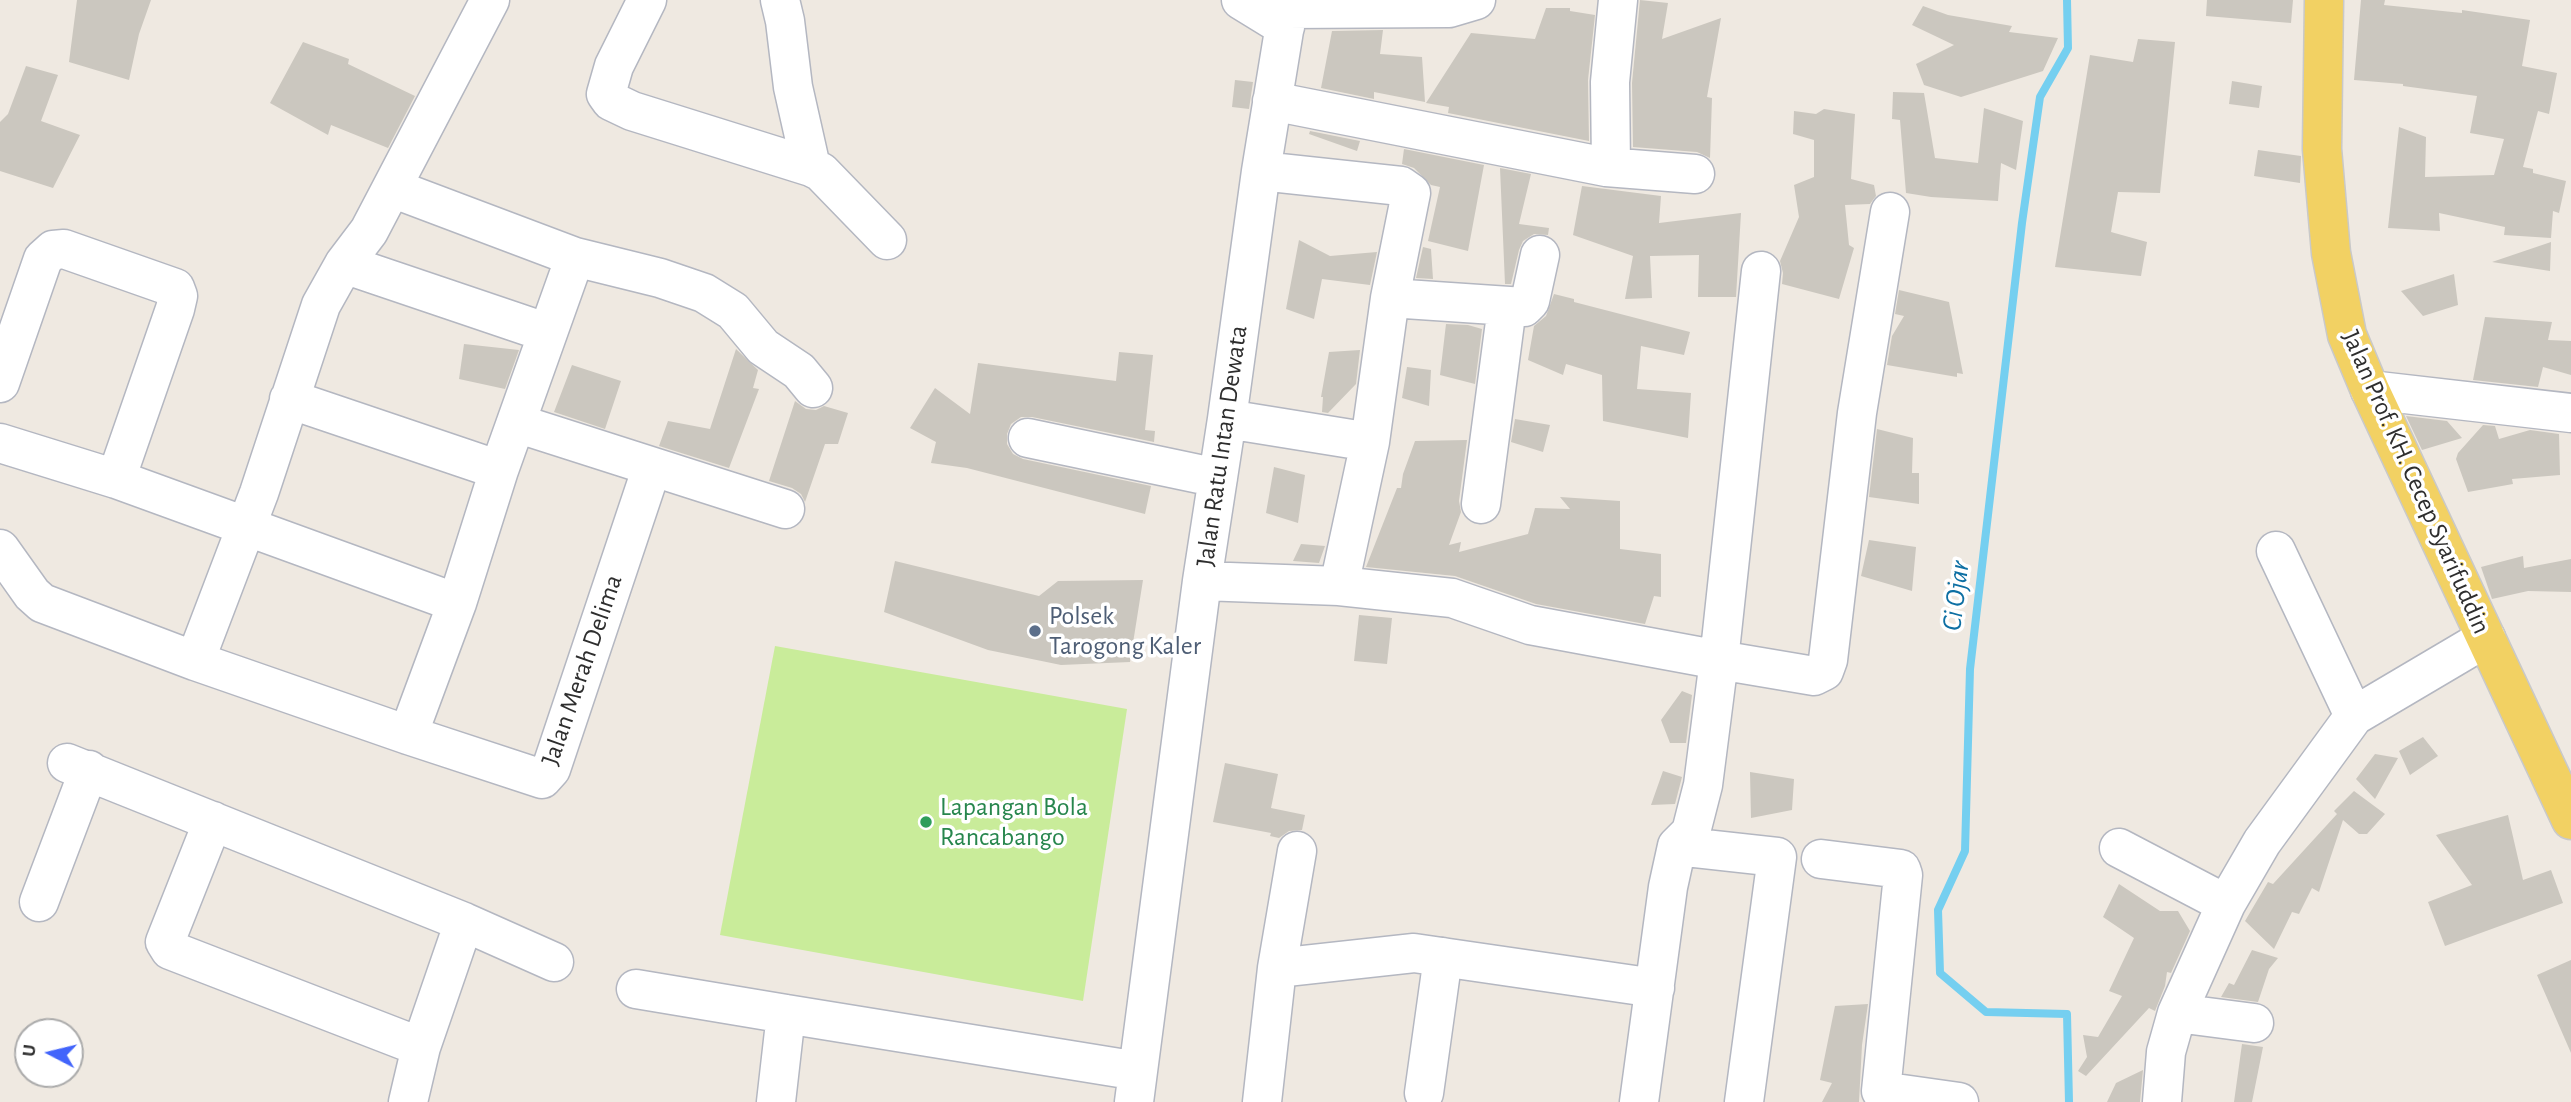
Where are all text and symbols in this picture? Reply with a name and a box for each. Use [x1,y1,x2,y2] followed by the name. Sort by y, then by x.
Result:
[1190,323,1254,569] street label: Jalan Ratu Intan Dewata
[2335,325,2497,639] street label: Jalan Prof. KH. Cecep Syarifuddin
[1935,559,1977,633] water label: Ci Ojar
[535,571,629,769] street label: Jalan Merah Delima
[1049,600,1201,662] place label: Polsek Tarogong Kaler
[1027,623,1043,639] marker: Polsek Tarogong Kaler
[940,791,1088,852] place label: Lapangan Bola Rancabango
[918,814,934,830] marker: Lapangan Bola Rancabango
[14,1018,84,1088] north arrow
[19,1043,40,1058] text: U

